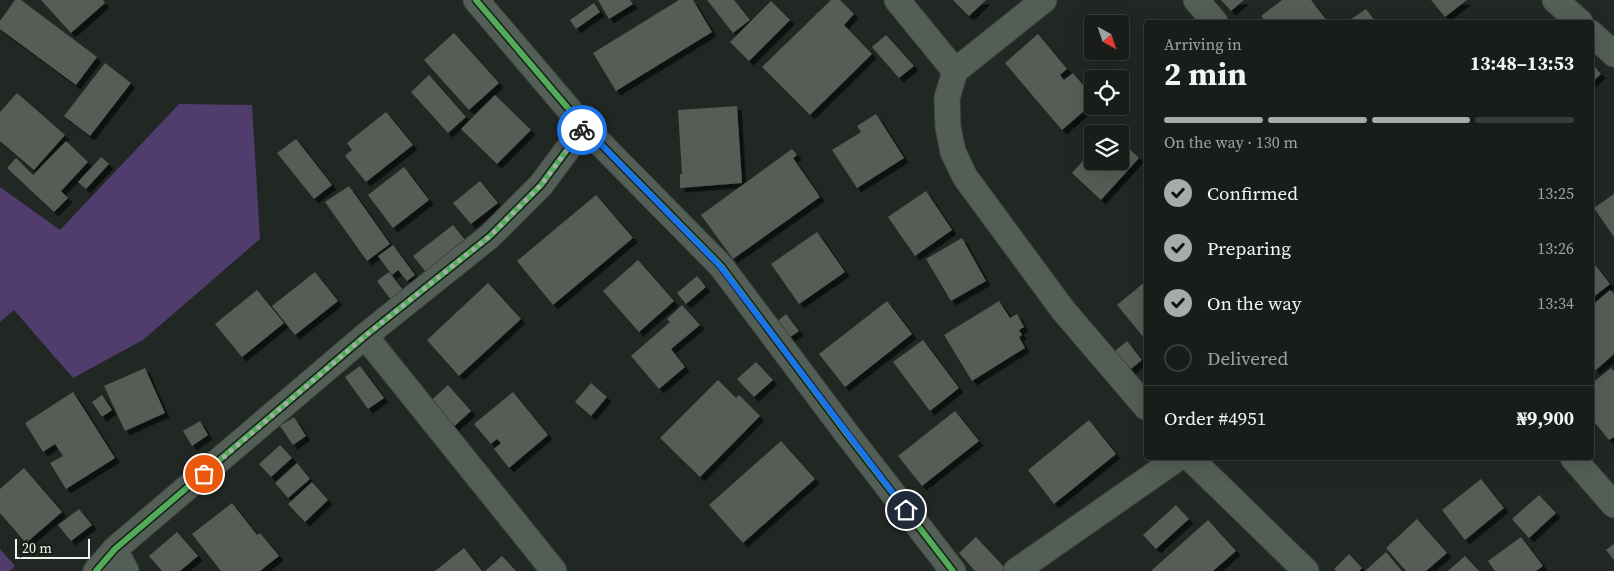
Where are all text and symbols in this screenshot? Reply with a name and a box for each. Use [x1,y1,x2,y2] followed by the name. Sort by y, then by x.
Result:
[1084,15,1129,60] north arrow
[1084,15,1129,170] map controls
[1164,33,1242,55] text: Arriving in
[1470,50,1574,76] text: 13:48–13:53
[1164,52,1247,96] text: 2 min
[1084,70,1129,115] button: locate
[557,105,607,155] courier
[568,116,596,144] icon: bike
[1084,125,1129,170] button: layers
[1164,131,1298,153] text: On the way · 130 m
[1164,179,1192,207] icon: check
[1207,180,1298,206] text: Confirmed
[1537,182,1574,204] text: 13:25
[1164,234,1192,262] icon: check
[1207,235,1291,261] text: Preparing
[1537,237,1574,259] text: 13:26
[1164,289,1192,317] icon: check
[1207,290,1302,316] text: On the way
[1537,292,1574,314] text: 13:34
[1207,345,1288,371] text: Delivered
[1164,405,1266,431] text: Order #4951
[1517,405,1574,431] text: ₦9,900
[183,453,225,495] pin
[190,460,218,488] icon: bag
[885,489,927,531] pin
[892,496,920,524] icon: home
[15,536,90,559] scale bar
[22,538,52,558] text: 20 m

